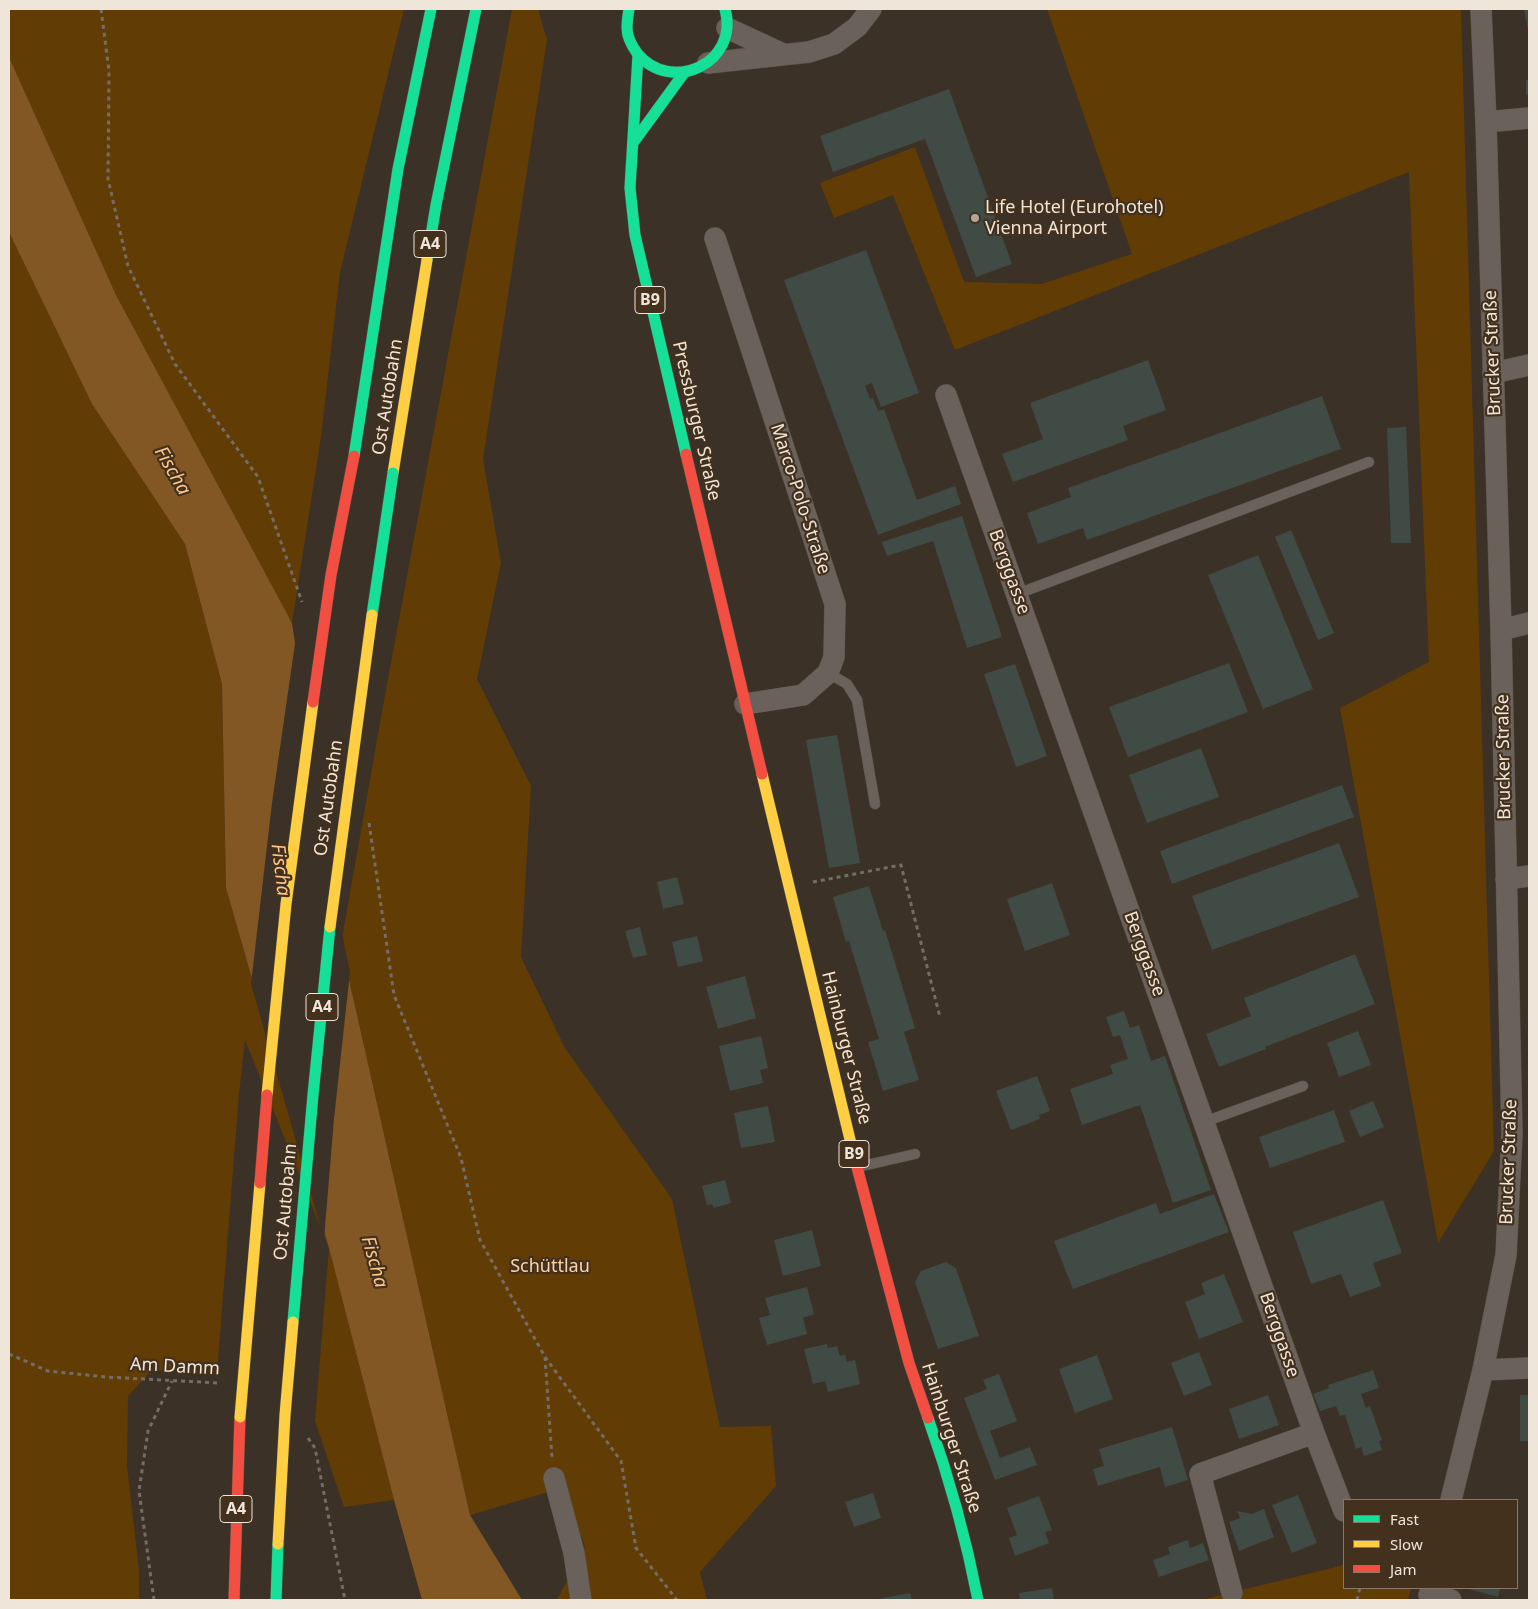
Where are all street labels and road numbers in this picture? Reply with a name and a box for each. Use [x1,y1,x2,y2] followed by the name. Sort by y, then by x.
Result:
[414,230,446,258] road number: A4
[635,286,665,314] road number: B9
[1480,290,1506,416] street label: Brucker Straße
[368,337,408,457] street label: Ost Autobahn
[667,339,725,503] street label: Pressburger Straße
[765,421,835,577] street label: Marco-Polo-Straße
[984,527,1034,617] street label: Berggasse
[1492,694,1516,820] street label: Brucker Straße
[310,738,348,858] street label: Ost Autobahn
[1119,909,1169,999] street label: Berggasse
[817,969,875,1127] street label: Hainburger Straße
[306,994,338,1020] road number: A4
[1496,1099,1522,1225] street label: Brucker Straße
[839,1140,869,1168] road number: B9
[270,1143,302,1261] street label: Ost Autobahn
[1254,1290,1304,1380] street label: Berggasse
[130,1354,220,1380] street label: Am Damm
[916,1360,986,1516] street label: Hainburger Straße
[220,1496,252,1522] road number: A4

